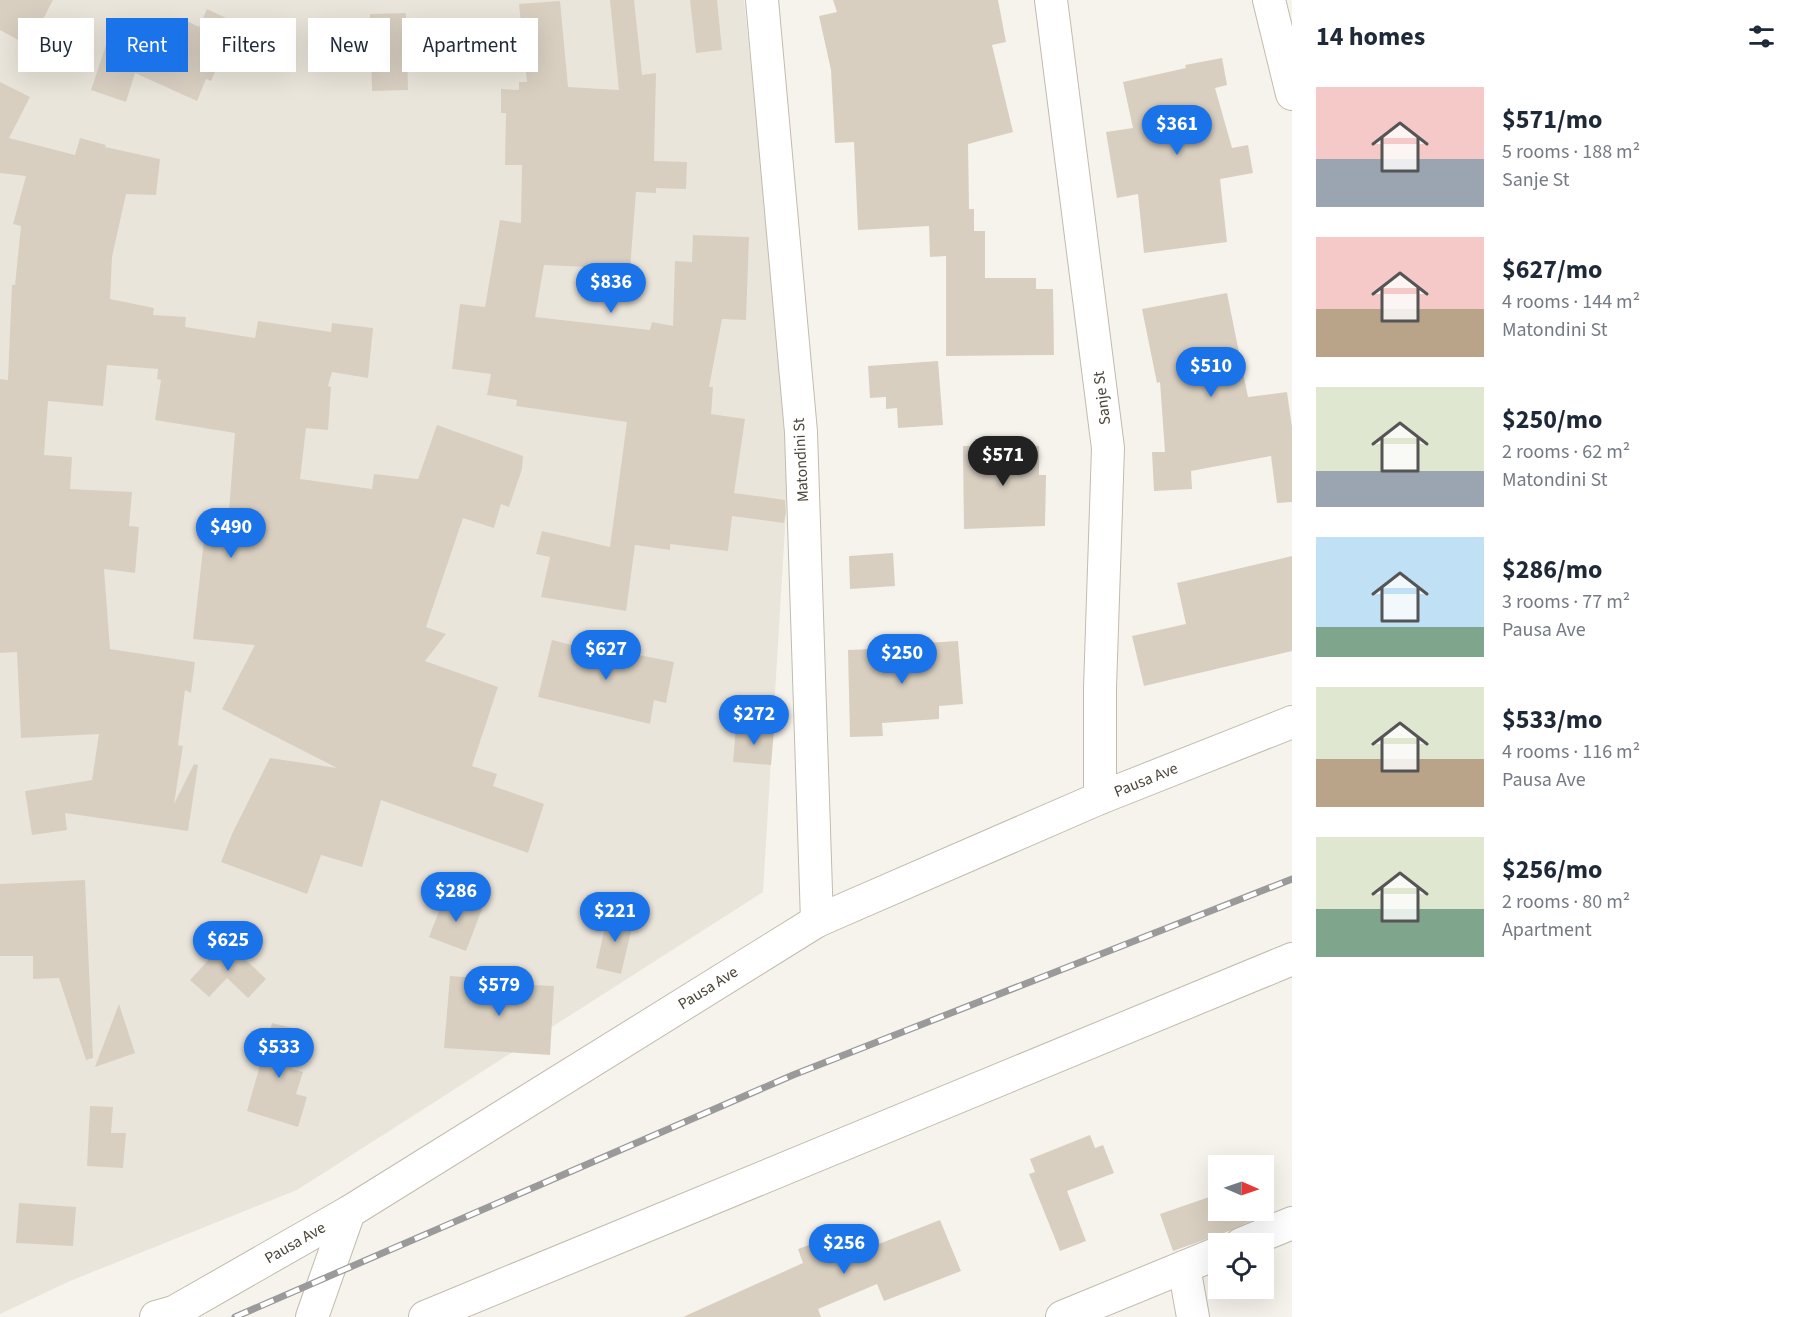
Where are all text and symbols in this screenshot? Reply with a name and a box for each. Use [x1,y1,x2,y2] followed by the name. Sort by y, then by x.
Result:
[18,18,94,72] chip: Buy
[106,18,188,72] chip: Rent
[200,18,296,72] chip: Filters
[308,18,390,72] chip: New
[402,18,538,72] chip: Apartment
[1316,18,1425,55] text: 14 homes
[1745,20,1778,53] icon: filters
[1502,101,1602,138] text: $571/mo
[1141,105,1213,156] pin: $361
[1156,110,1198,138] text: $361
[1364,111,1436,183] icon: home
[1502,138,1640,166] text: 5 rooms · 188 m²
[1502,166,1570,194] text: Sanje St
[1502,251,1602,288] text: $627/mo
[1364,261,1436,333] icon: home
[575,263,647,314] pin: $836
[590,268,632,296] text: $836
[1502,288,1640,316] text: 4 rooms · 144 m²
[1502,316,1607,344] text: Matondini St
[1175,347,1247,398] pin: $510
[1190,352,1232,380] text: $510
[1088,369,1116,426] street label: Sanje St
[1502,401,1602,438] text: $250/mo
[1364,411,1436,483] icon: home
[788,417,814,503] street label: Matondini St
[967,436,1039,487] pin: $571
[1502,438,1630,466] text: 2 rooms · 62 m²
[982,441,1024,469] text: $571
[1502,466,1607,494] text: Matondini St
[195,508,267,559] pin: $490
[210,513,252,541] text: $490
[1502,551,1602,588] text: $286/mo
[1364,561,1436,633] icon: home
[1502,588,1630,616] text: 3 rooms · 77 m²
[1502,616,1586,644] text: Pausa Ave
[570,630,642,681] pin: $627
[866,634,938,685] pin: $250
[585,635,627,663] text: $627
[881,639,923,667] text: $250
[718,695,790,746] pin: $272
[733,700,775,728] text: $272
[1502,701,1602,738] text: $533/mo
[1364,711,1436,783] icon: home
[1502,738,1640,766] text: 4 rooms · 116 m²
[1111,757,1181,803] street label: Pausa Ave
[1502,766,1586,794] text: Pausa Ave
[1502,851,1602,888] text: $256/mo
[1364,861,1436,933] icon: home
[420,872,492,923] pin: $286
[435,877,477,905] text: $286
[1502,888,1630,916] text: 2 rooms · 80 m²
[579,892,651,943] pin: $221
[594,897,636,925] text: $221
[1502,916,1592,944] text: Apartment
[192,921,264,972] pin: $625
[207,926,249,954] text: $625
[674,961,742,1015] street label: Pausa Ave
[463,966,535,1017] pin: $579
[478,971,520,999] text: $579
[243,1028,315,1079] pin: $533
[258,1033,300,1061] text: $533
[1208,1155,1274,1221] north arrow
[1208,1155,1274,1299] map controls
[260,1217,330,1269] street label: Pausa Ave
[808,1224,880,1275] pin: $256
[823,1229,865,1257] text: $256
[1208,1233,1274,1299] button: locate

